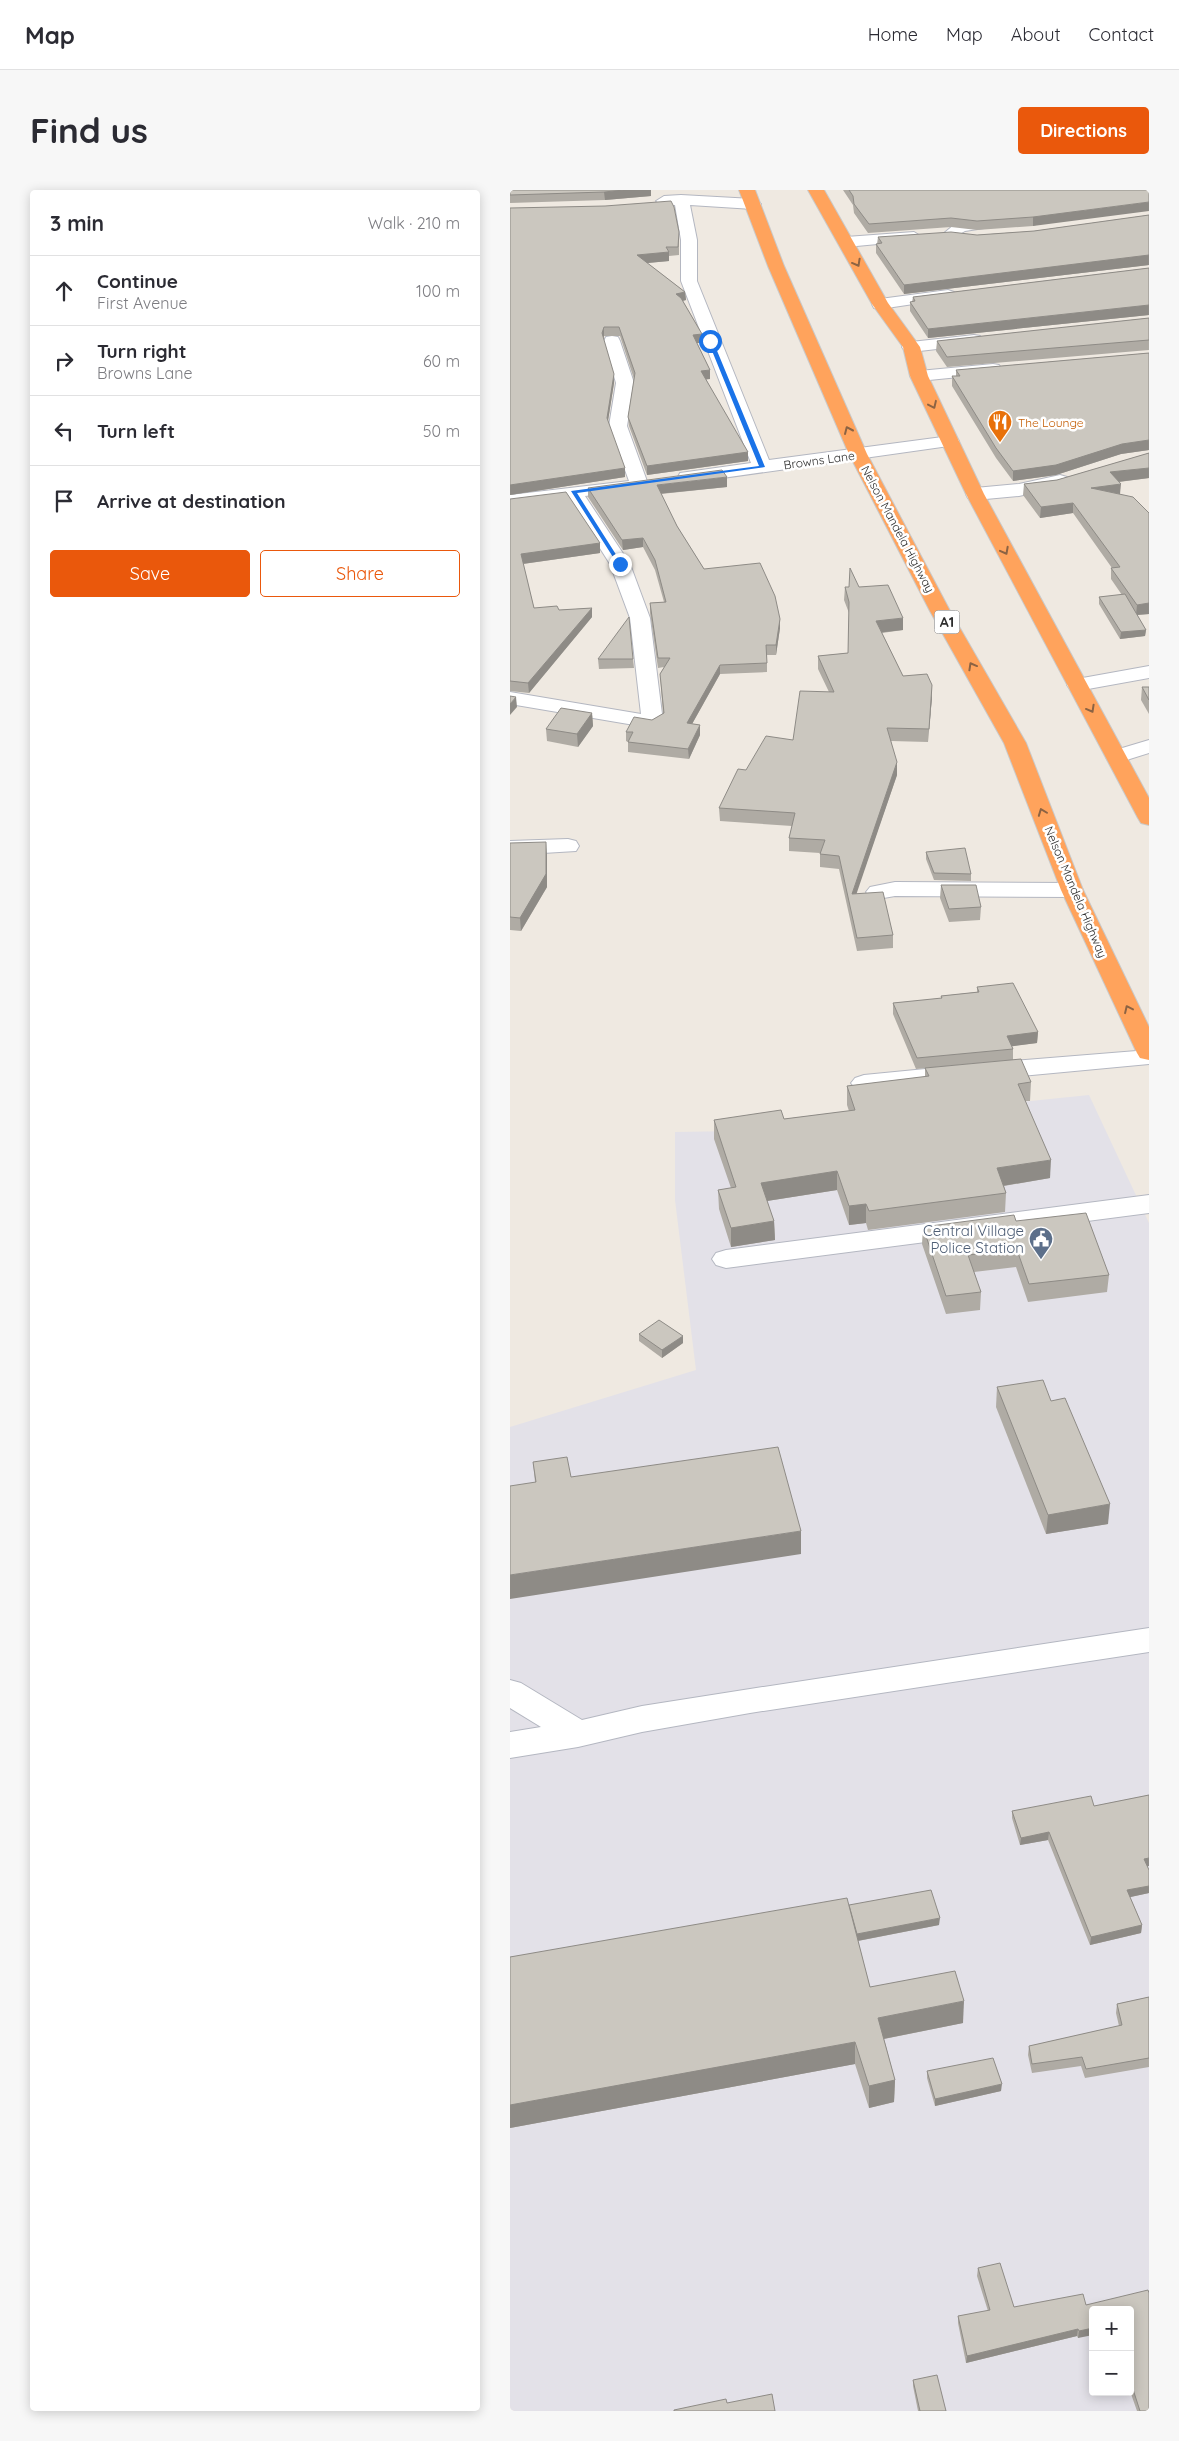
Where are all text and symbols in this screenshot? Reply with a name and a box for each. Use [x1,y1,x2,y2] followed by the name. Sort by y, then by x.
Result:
[25,20,75,50] text: Map
[868,23,918,46] text: Home
[946,23,983,46] text: Map
[1011,23,1061,46] text: About
[1089,23,1154,46] text: Contact
[1018,107,1149,154] button: Directions
[30,108,148,152] text: Find us
[50,210,104,236] text: 3 min
[368,213,460,233] text: Walk · 210 m
[851,258,861,267] one-way arrow
[97,269,178,293] text: Continue
[50,277,78,305] icon: ahead
[416,281,460,301] text: 100 m
[97,293,188,313] text: First Avenue
[699,330,722,353] route start
[97,339,186,363] text: Turn right
[50,347,78,375] icon: right
[423,351,460,371] text: 60 m
[97,363,193,383] text: Browns Lane
[927,400,938,409] one-way arrow
[987,409,1013,443] restaurant icon: The Lounge
[1018,415,1084,430] place label: The Lounge
[50,417,78,445] icon: left
[97,419,175,443] text: Turn left
[423,421,460,441] text: 50 m
[843,426,854,435] one-way arrow
[782,448,856,472] street label: Browns Lane
[858,463,938,595] street label: Nelson Mandela Highway
[50,487,78,515] icon: arrive
[97,489,286,513] text: Arrive at destination
[999,546,1009,555] one-way arrow
[50,550,250,597] button: Save
[260,550,460,597] button: Share
[609,553,632,576] route end
[934,611,960,634] road number: A1
[968,663,978,672] one-way arrow
[1084,704,1094,713] one-way arrow
[1038,809,1048,817] one-way arrow
[1041,824,1111,960] street label: Nelson Mandela Highway
[1124,1005,1135,1014] one-way arrow
[923,1221,1024,1257] place label: Central Village Police Station
[1028,1226,1054,1260] public building icon: Central Village Police Station
[1089,2306,1134,2396] map controls
[1089,2306,1134,2351] button: +
[1089,2351,1134,2396] button: −

